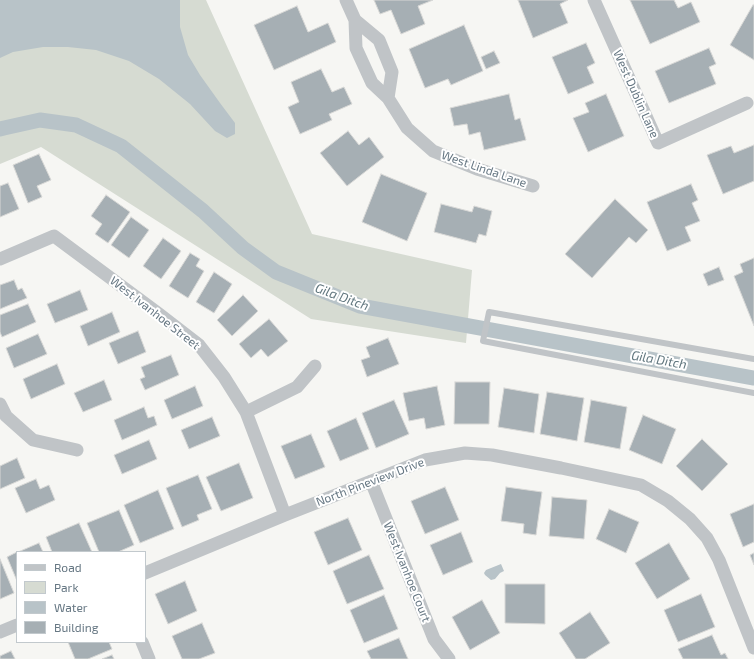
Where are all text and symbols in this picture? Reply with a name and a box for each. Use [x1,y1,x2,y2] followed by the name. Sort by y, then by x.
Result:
[610,48,662,140] street label: West Dublin Lane
[439,148,529,190] street label: West Linda Lane
[107,273,203,353] street label: West Ivanhoe Street
[313,280,371,314] water label: Gila Ditch
[630,347,688,373] water label: Gila Ditch
[314,455,426,509] street label: North Pineview Drive
[380,520,434,624] street label: West Ivanhoe Court
[16,551,146,643] legend
[54,560,82,574] text: Road
[54,580,79,594] text: Park
[54,600,88,614] text: Water
[54,620,98,634] text: Building

